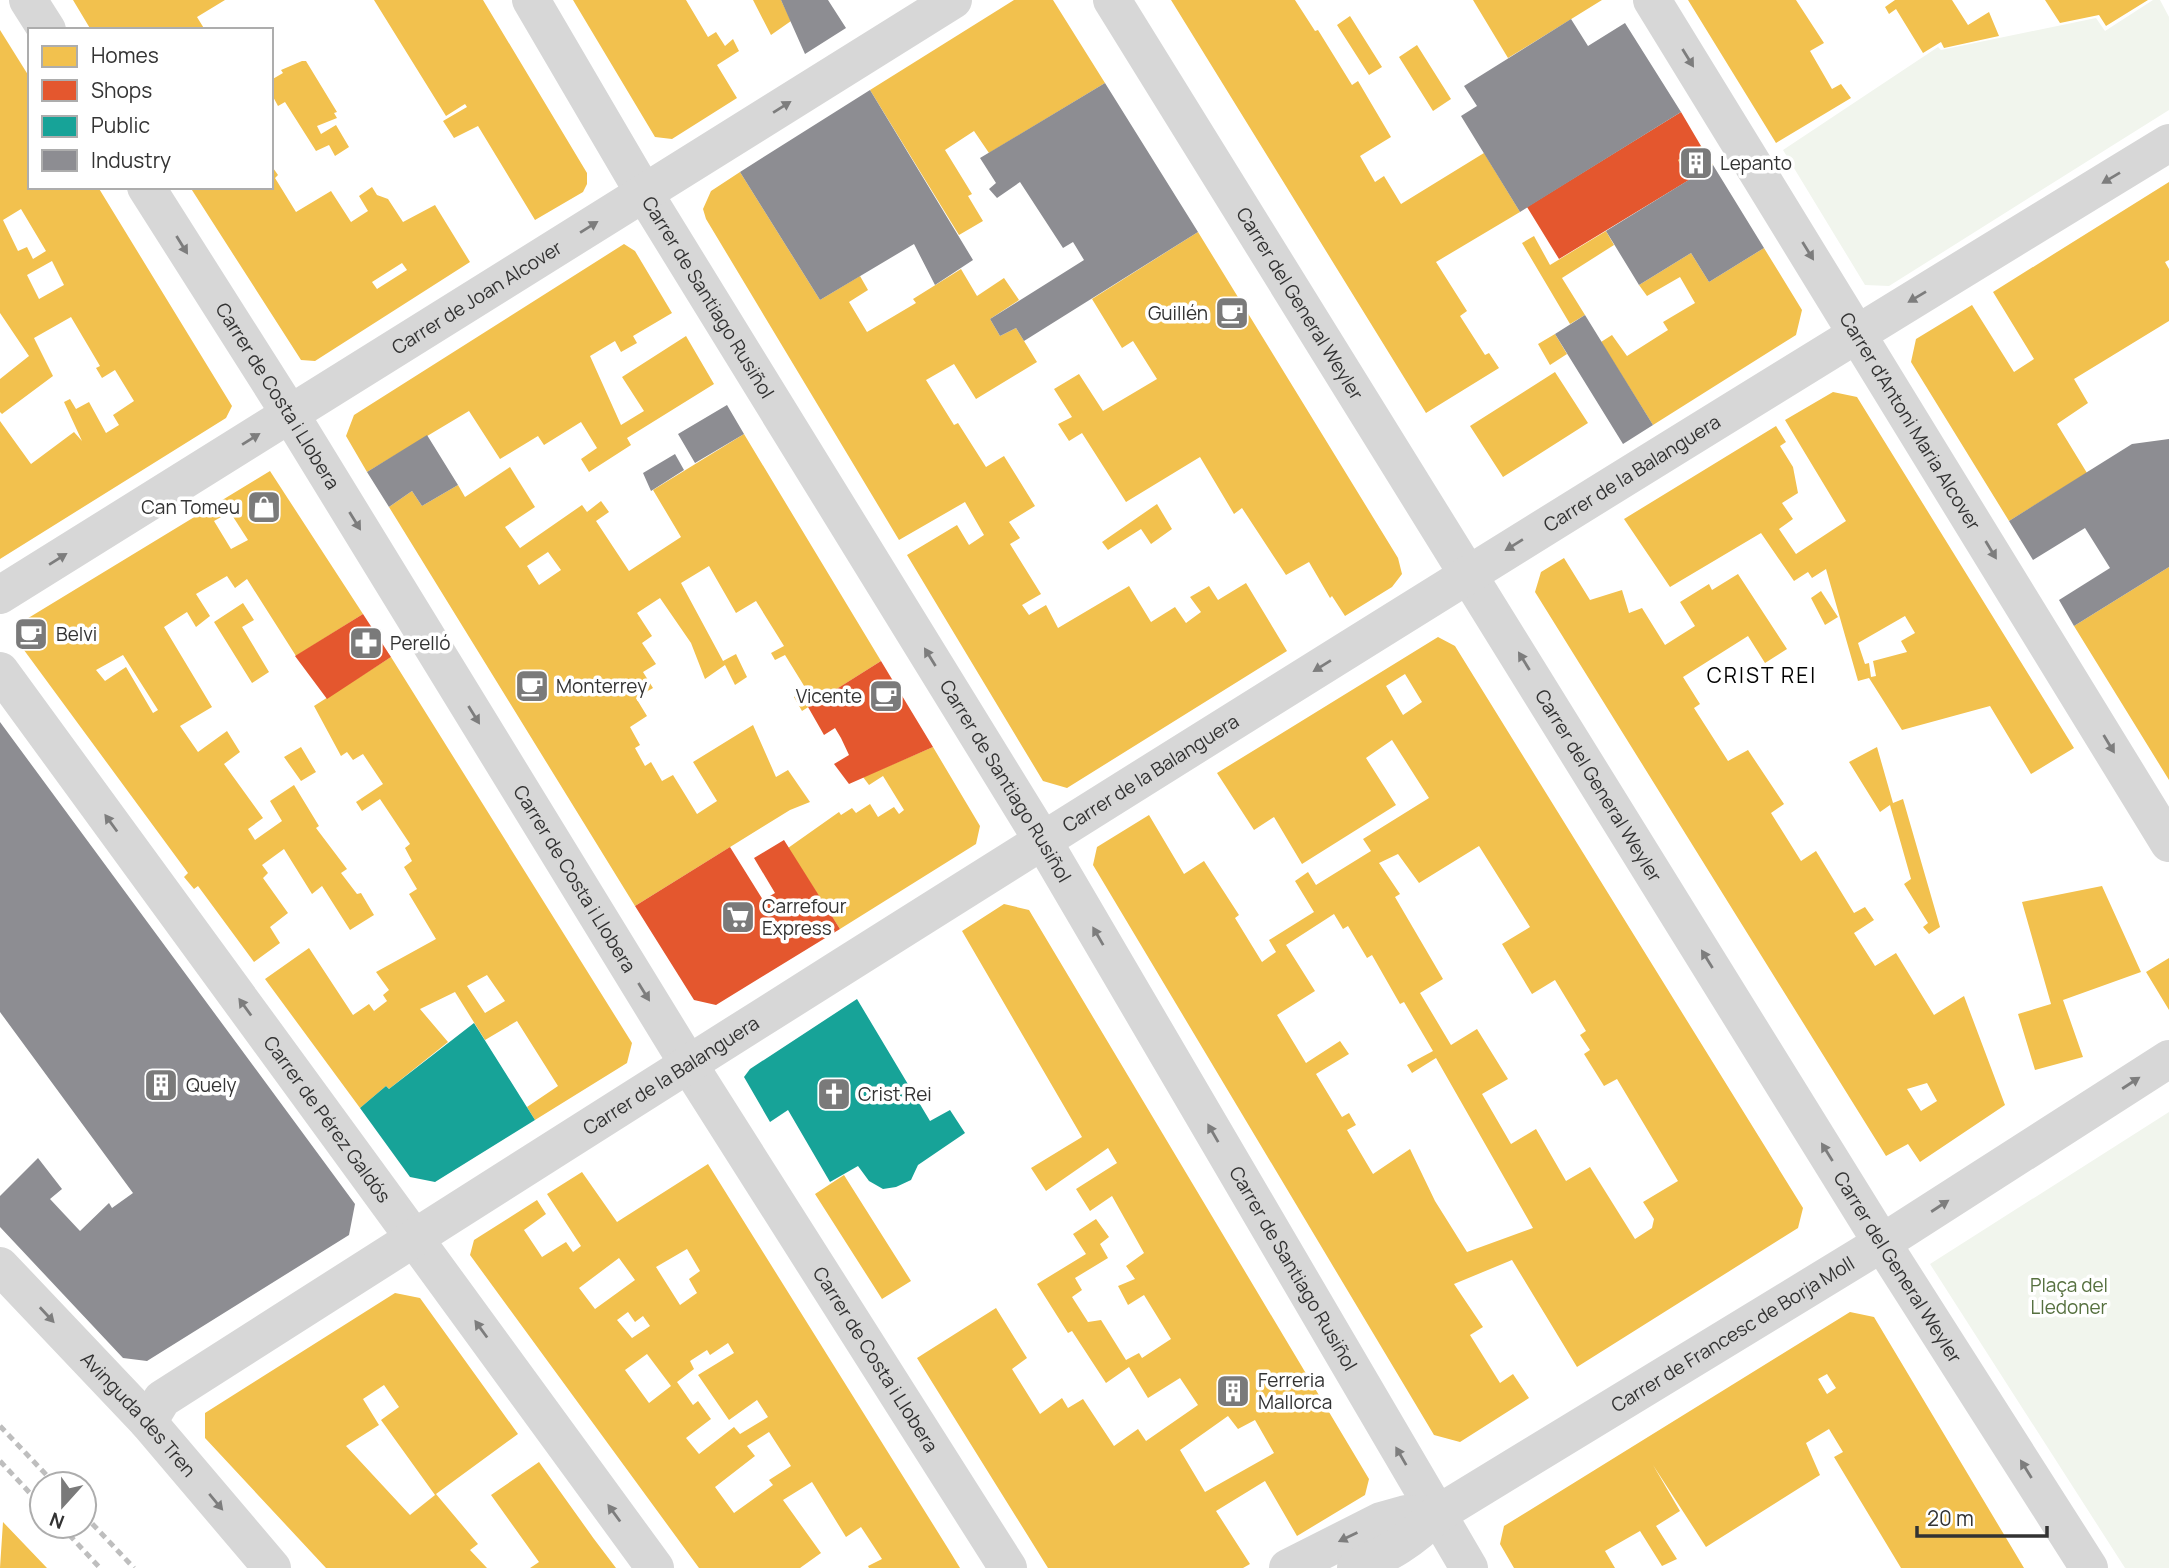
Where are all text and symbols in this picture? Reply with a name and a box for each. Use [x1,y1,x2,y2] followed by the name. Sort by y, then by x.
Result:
[28,28,273,189] legend
[91,41,159,69] text: Homes
[1681,48,1694,68] one-way arrow
[91,76,152,104] text: Shops
[773,100,792,113] one-way arrow
[91,111,150,139] text: Public
[1677,144,1715,182] building icon: Lepanto
[91,146,171,174] text: Industry
[1720,150,1792,176] place label: Lepanto
[2101,172,2120,185] one-way arrow
[636,191,780,403] street label: Carrer de Santiago Rusiñol
[1230,202,1370,405] street label: Carrer del General Weyler
[580,221,599,234] one-way arrow
[387,234,567,360] street label: Carrer de Joan Alcover
[176,235,189,255] one-way arrow
[1802,242,1815,261] one-way arrow
[1907,290,1926,303] one-way arrow
[1213,294,1251,332] cafe icon: Guillén
[210,298,346,494] street label: Carrer de Costa i Llobera
[1148,300,1208,326] place label: Guillén
[1834,307,1987,535] street label: Carrer d'Antoni Maria Alcover
[1538,409,1725,538] street label: Carrer de la Balanguera
[241,432,260,445] one-way arrow
[245,488,283,526] shop icon: Can Tomeu
[141,494,240,520] place label: Can Tomeu
[349,511,362,530] one-way arrow
[1505,538,1524,551] one-way arrow
[1984,540,1997,559] one-way arrow
[48,553,68,566] one-way arrow
[12,615,50,653] cafe icon: Belvi
[56,621,97,647] place label: Belvi
[347,624,385,662] pharmacy icon: Perelló
[390,630,450,656] place label: Perelló
[923,648,936,667] one-way arrow
[1517,651,1530,670] one-way arrow
[1312,659,1331,672] one-way arrow
[1707,661,1817,689] district label: CRIST REI
[513,667,551,705] cafe icon: Monterrey
[556,673,647,699] place label: Monterrey
[934,675,1077,887] street label: Carrer de Santiago Rusiñol
[867,677,905,715] cafe icon: Vicente
[796,683,862,709] place label: Vicente
[1529,684,1668,887] street label: Carrer del General Weyler
[468,705,480,724] one-way arrow
[1057,708,1244,838] street label: Carrer de la Balanguera
[2102,734,2115,754] one-way arrow
[508,780,642,977] street label: Carrer de Costa i Llobera
[104,814,118,832] one-way arrow
[762,893,847,941] place label: Carrefour Express
[719,898,757,936] supermarket icon: Carrefour Express
[1092,927,1104,946] one-way arrow
[1701,949,1714,968] one-way arrow
[638,983,651,1002] one-way arrow
[238,998,253,1016] one-way arrow
[578,1010,764,1141] street label: Carrer de la Balanguera
[258,1030,397,1208] street label: Carrer de Pérez Galdós
[142,1066,180,1104] building icon: Quely
[186,1072,237,1098] place label: Quely
[815,1075,853,1113] church icon: Crist Rei
[2122,1076,2140,1090] one-way arrow
[858,1081,932,1107] place label: Crist Rei
[1206,1123,1219,1142] one-way arrow
[1820,1143,1833,1162] one-way arrow
[1223,1161,1364,1375] street label: Carrer de Santiago Rusiñol
[1828,1166,1968,1368] street label: Carrer del General Weyler
[1930,1200,1950,1213] one-way arrow
[1606,1250,1859,1418] street label: Carrer de Francesc de Borja Moll
[807,1261,944,1457] street label: Carrer de Costa i Llobera
[2030,1272,2108,1320] park label: Plaça del Lledoner
[38,1306,54,1323] one-way arrow
[474,1320,488,1338] one-way arrow
[75,1346,202,1482] street label: Avinguda des Tren
[1258,1367,1332,1415] place label: Ferreria Mallorca
[1214,1372,1252,1410] building icon: Ferreria Mallorca
[1396,1446,1408,1466] one-way arrow
[2020,1459,2033,1479] one-way arrow
[28,1470,98,1540] north arrow
[208,1493,224,1511] one-way arrow
[1917,1494,2046,1538] scale bar
[608,1504,622,1522] one-way arrow
[1927,1504,1974,1532] text: 20 m
[46,1506,68,1535] text: N
[1338,1532,1358,1543] one-way arrow

